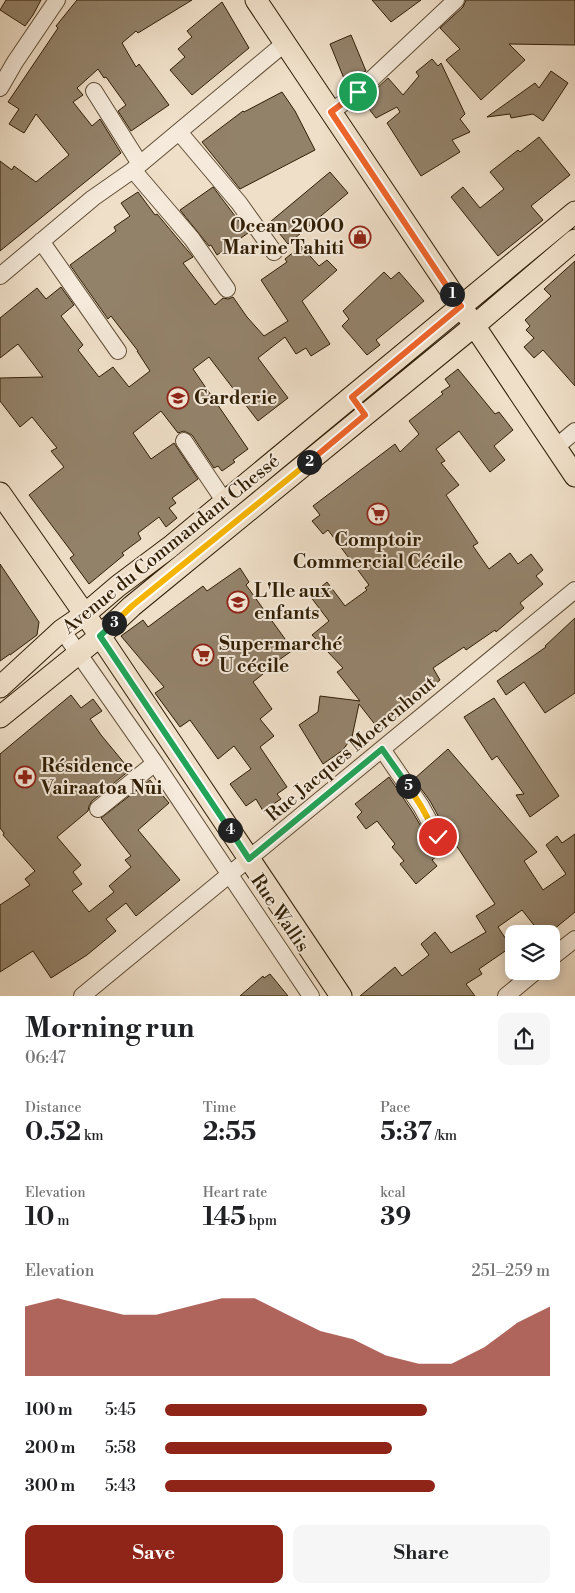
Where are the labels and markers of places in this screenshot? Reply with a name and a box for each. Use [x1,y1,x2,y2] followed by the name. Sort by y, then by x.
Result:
[337,71,379,113] pin
[222,214,344,260] place label: Ocean 2000 Marine Tahiti
[348,225,372,249] shop icon: Ocean 2000 Marine Tahiti
[440,282,464,306] pin: 1
[166,386,190,410] school or university icon: Garderie
[194,386,277,410] place label: Garderie
[296,450,322,474] pin: 2
[366,502,390,526] supermarket icon: Comptoir Commercial Cécile
[293,528,463,574] place label: Comptoir Commercial Cécile
[254,579,331,625] place label: L'Ile aux enfants
[226,590,250,614] school or university icon: L'Ile aux enfants
[102,610,126,636] pin: 3
[219,632,342,678] place label: Supermarché U cécile
[191,643,215,667] supermarket icon: Supermarché U cécile
[40,754,162,800] place label: Résidence Vairaatoa Nui
[13,765,37,789] pharmacy icon: Résidence Vairaatoa Nui
[396,774,420,798] pin: 5
[417,816,459,858] pin
[218,818,242,842] pin: 4

